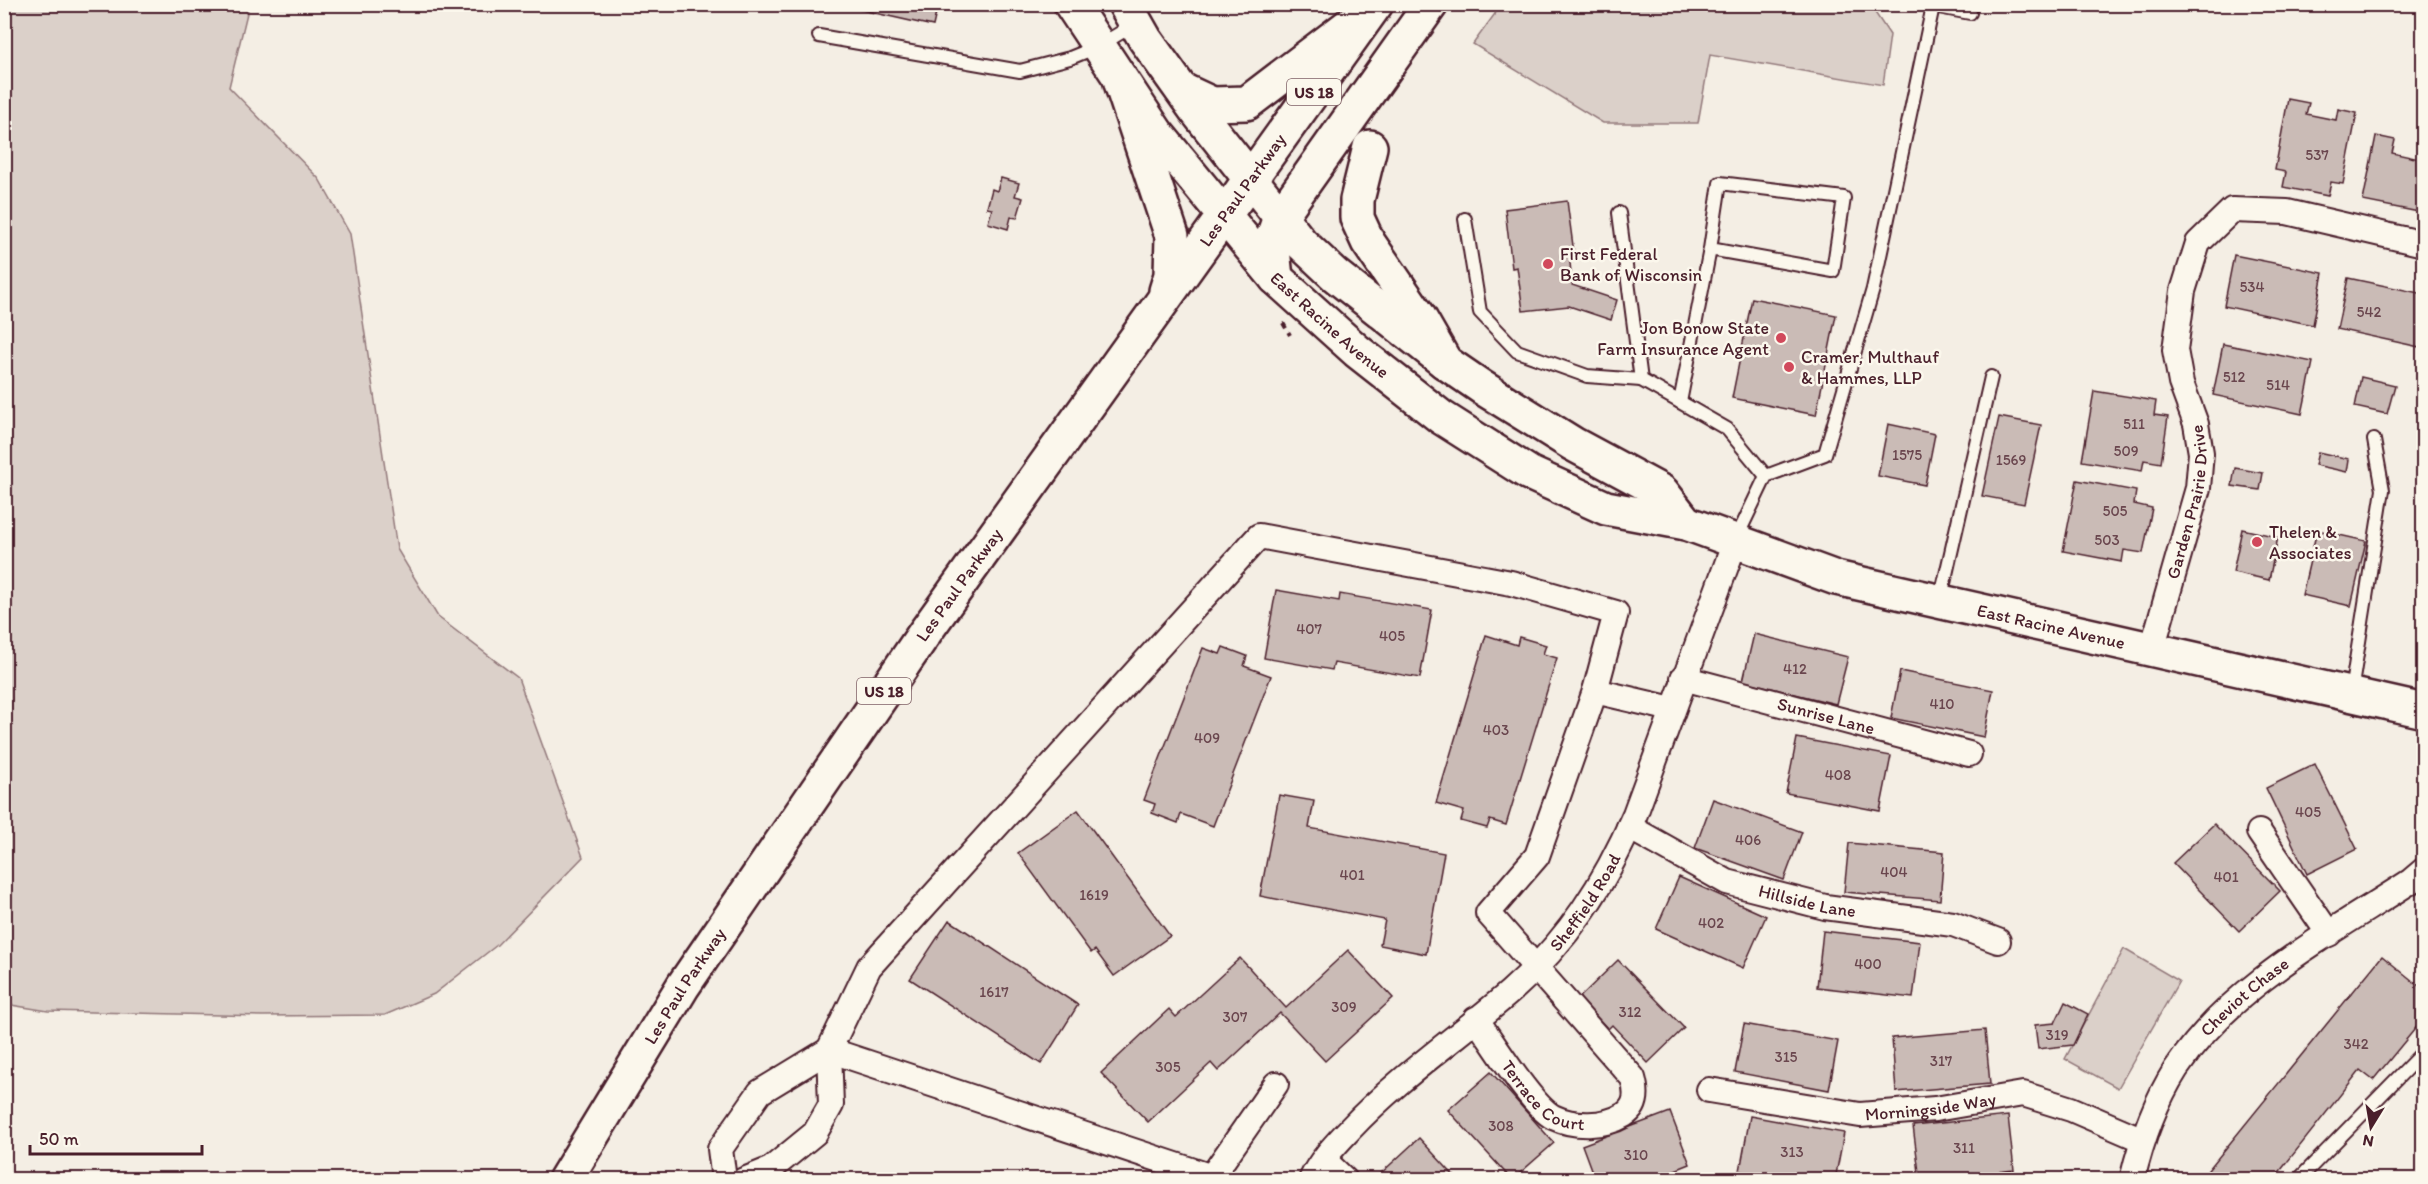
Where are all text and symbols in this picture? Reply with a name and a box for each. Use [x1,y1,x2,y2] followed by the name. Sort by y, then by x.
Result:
[1287,79,1341,105] road number: US 18
[1194,129,1291,251] street label: Les Paul Parkway
[2305,146,2329,164] house number: 537
[1560,243,1703,286] place label: First Federal Bank of Wisconsin
[1541,257,1555,271] marker: First Federal Bank of Wisconsin
[1266,267,1394,383] street label: East Racine Avenue
[2239,278,2265,296] house number: 534
[2357,303,2381,321] house number: 542
[1597,317,1769,360] place label: Jon Bonow State Farm Insurance Agent
[1774,331,1788,345] marker: Jon Bonow State Farm Insurance Agent
[1801,346,1939,389] place label: Cramer, Multhauf & Hammes, LLP
[1782,360,1796,374] marker: Cramer, Multhauf & Hammes, LLP
[2223,368,2245,386] house number: 512
[2266,376,2290,394] house number: 514
[2123,415,2145,433] house number: 511
[2162,423,2212,582] street label: Garden Prairie Drive
[2114,442,2139,460] house number: 509
[1892,446,1922,464] house number: 1575
[1996,451,2026,469] house number: 1569
[2103,502,2128,520] house number: 505
[2269,521,2352,564] place label: Thelen & Associates
[911,524,1007,646] street label: Les Paul Parkway
[2094,531,2120,549] house number: 503
[2250,535,2264,549] marker: Thelen & Associates
[1975,599,2127,654] street label: East Racine Avenue
[1296,620,1322,638] house number: 407
[1379,627,1405,645] house number: 405
[1783,660,1807,678] house number: 412
[857,678,911,704] road number: US 18
[1775,693,1877,739] street label: Sunrise Lane
[1929,695,1955,713] house number: 410
[1483,721,1509,739] house number: 403
[1194,729,1220,747] house number: 409
[1825,766,1851,784] house number: 408
[2295,803,2321,821] house number: 405
[1735,831,1761,849] house number: 406
[1545,850,1626,956] street label: Sheffield Road
[1880,863,1908,881] house number: 404
[1339,866,1365,884] house number: 401
[2213,868,2239,886] house number: 401
[1756,879,1857,922] street label: Hillside Lane
[1079,886,1109,904] house number: 1619
[1698,914,1724,932] house number: 402
[639,923,731,1048] street label: Les Paul Parkway
[2196,953,2293,1041] street label: Cheviot Chase
[1854,955,1882,973] house number: 400
[979,983,1009,1001] house number: 1617
[1331,998,1357,1016] house number: 309
[1618,1003,1642,1021] house number: 312
[1223,1008,1248,1026] house number: 307
[2046,1026,2069,1044] house number: 319
[2343,1035,2369,1053] house number: 342
[1774,1048,1798,1066] house number: 315
[1930,1052,1953,1070] house number: 317
[1497,1056,1585,1135] street label: Terrace Court
[1155,1058,1181,1076] house number: 305
[1864,1088,1998,1126] street label: Morningside Way
[2341,1097,2401,1157] north arrow
[1488,1117,1514,1135] house number: 308
[30,1118,202,1156] scale bar
[39,1128,79,1150] text: 50 m
[2361,1131,2375,1152] text: N
[1953,1139,1975,1157] house number: 311
[1780,1143,1804,1161] house number: 313
[1624,1146,1648,1164] house number: 310

